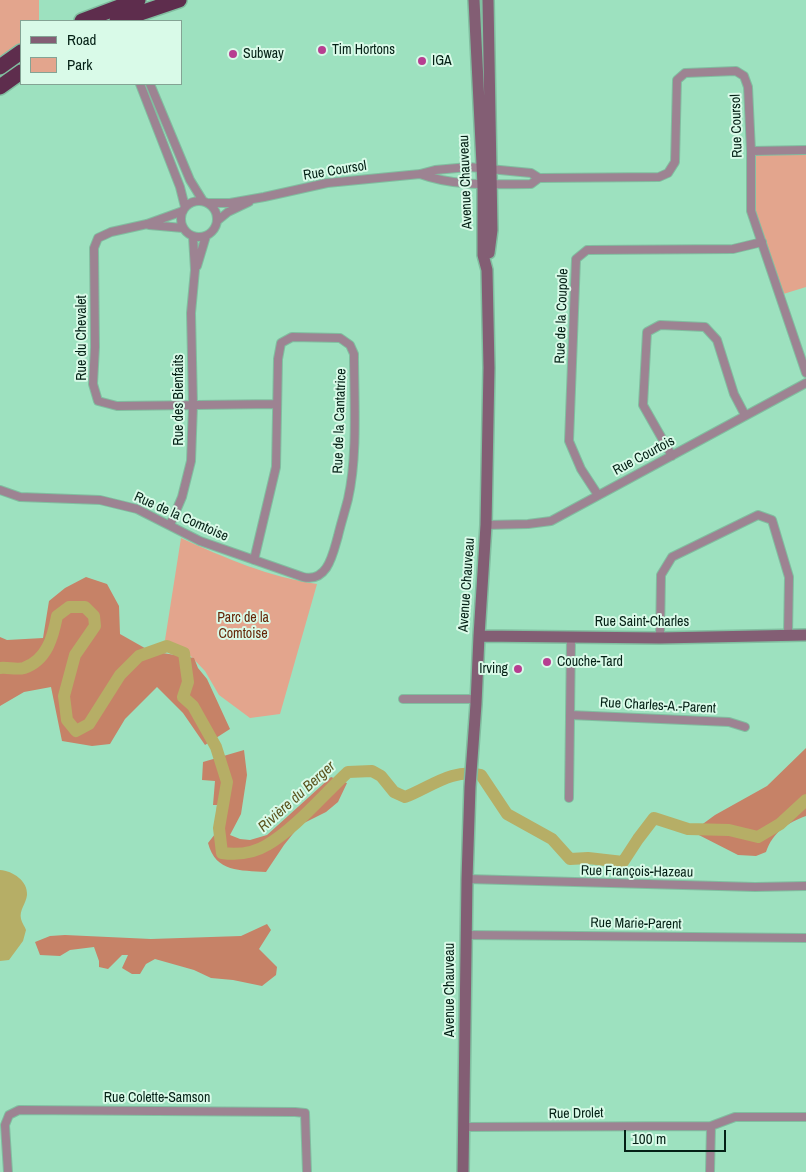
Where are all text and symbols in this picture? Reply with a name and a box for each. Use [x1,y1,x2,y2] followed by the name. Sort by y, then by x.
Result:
[20,20,182,85] legend
[67,29,96,50] text: Road
[332,42,395,58] place label: Tim Hortons
[316,44,328,56] marker: Tim Hortons
[243,46,284,62] place label: Subway
[227,48,239,60] marker: Subway
[432,53,452,69] place label: IGA
[67,54,92,75] text: Park
[416,55,428,67] marker: IGA
[727,94,747,158] street label: Rue Coursol
[456,135,476,229] street label: Avenue Chauveau
[302,158,368,184] street label: Rue Coursol
[552,268,572,364] street label: Rue de la Coupole
[74,295,90,381] street label: Rue du Chevalet
[171,354,187,446] street label: Rue des Bienfaits
[330,368,350,474] street label: Rue de la Cantatrice
[610,433,678,479] street label: Rue Courtois
[131,489,231,545] street label: Rue de la Comtoise
[455,537,479,633] street label: Avenue Chauveau
[217,610,269,642] park label: Parc de la Comtoise
[595,614,689,630] street label: Rue Saint-Charles
[557,654,623,670] place label: Couche-Tard
[541,656,553,668] marker: Couche-Tard
[479,661,508,677] place label: Irving
[512,663,524,675] marker: Irving
[600,695,716,717] street label: Rue Charles-A.-Parent
[255,758,339,836] water label: Rivière du Berger
[581,863,693,881] street label: Rue François-Hazeau
[590,915,682,933] street label: Rue Marie-Parent
[442,943,458,1037] street label: Avenue Chauveau
[104,1090,210,1106] street label: Rue Colette-Samson
[548,1105,604,1123] street label: Rue Drolet
[626,1120,728,1152] scale bar
[632,1128,666,1149] text: 100 m

